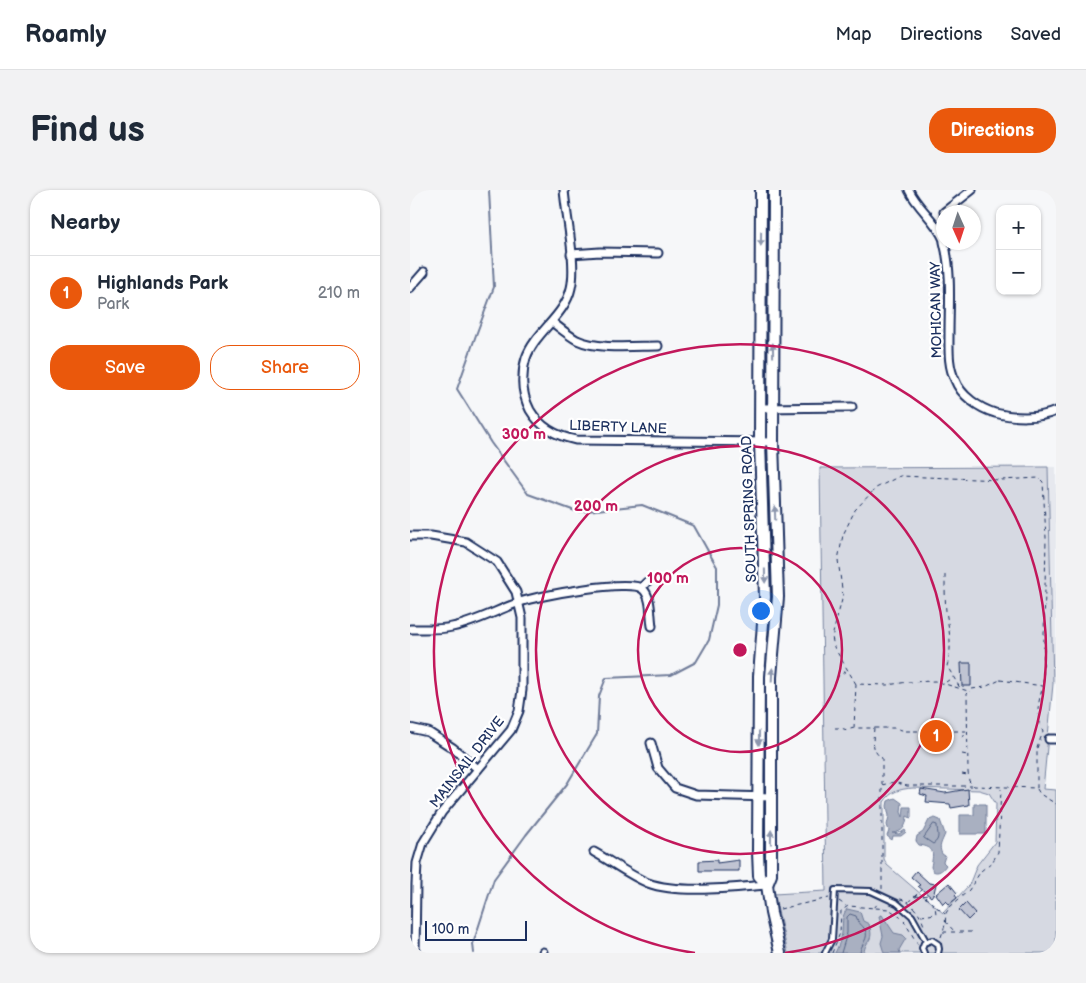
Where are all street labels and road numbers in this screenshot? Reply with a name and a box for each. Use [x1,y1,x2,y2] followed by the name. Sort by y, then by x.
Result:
[927,261,945,358] street label: MOHICAN WAY
[569,417,667,437] street label: LIBERTY LANE
[738,435,760,583] street label: SOUTH SPRING ROAD
[426,713,508,811] street label: MAINSAIL DRIVE

